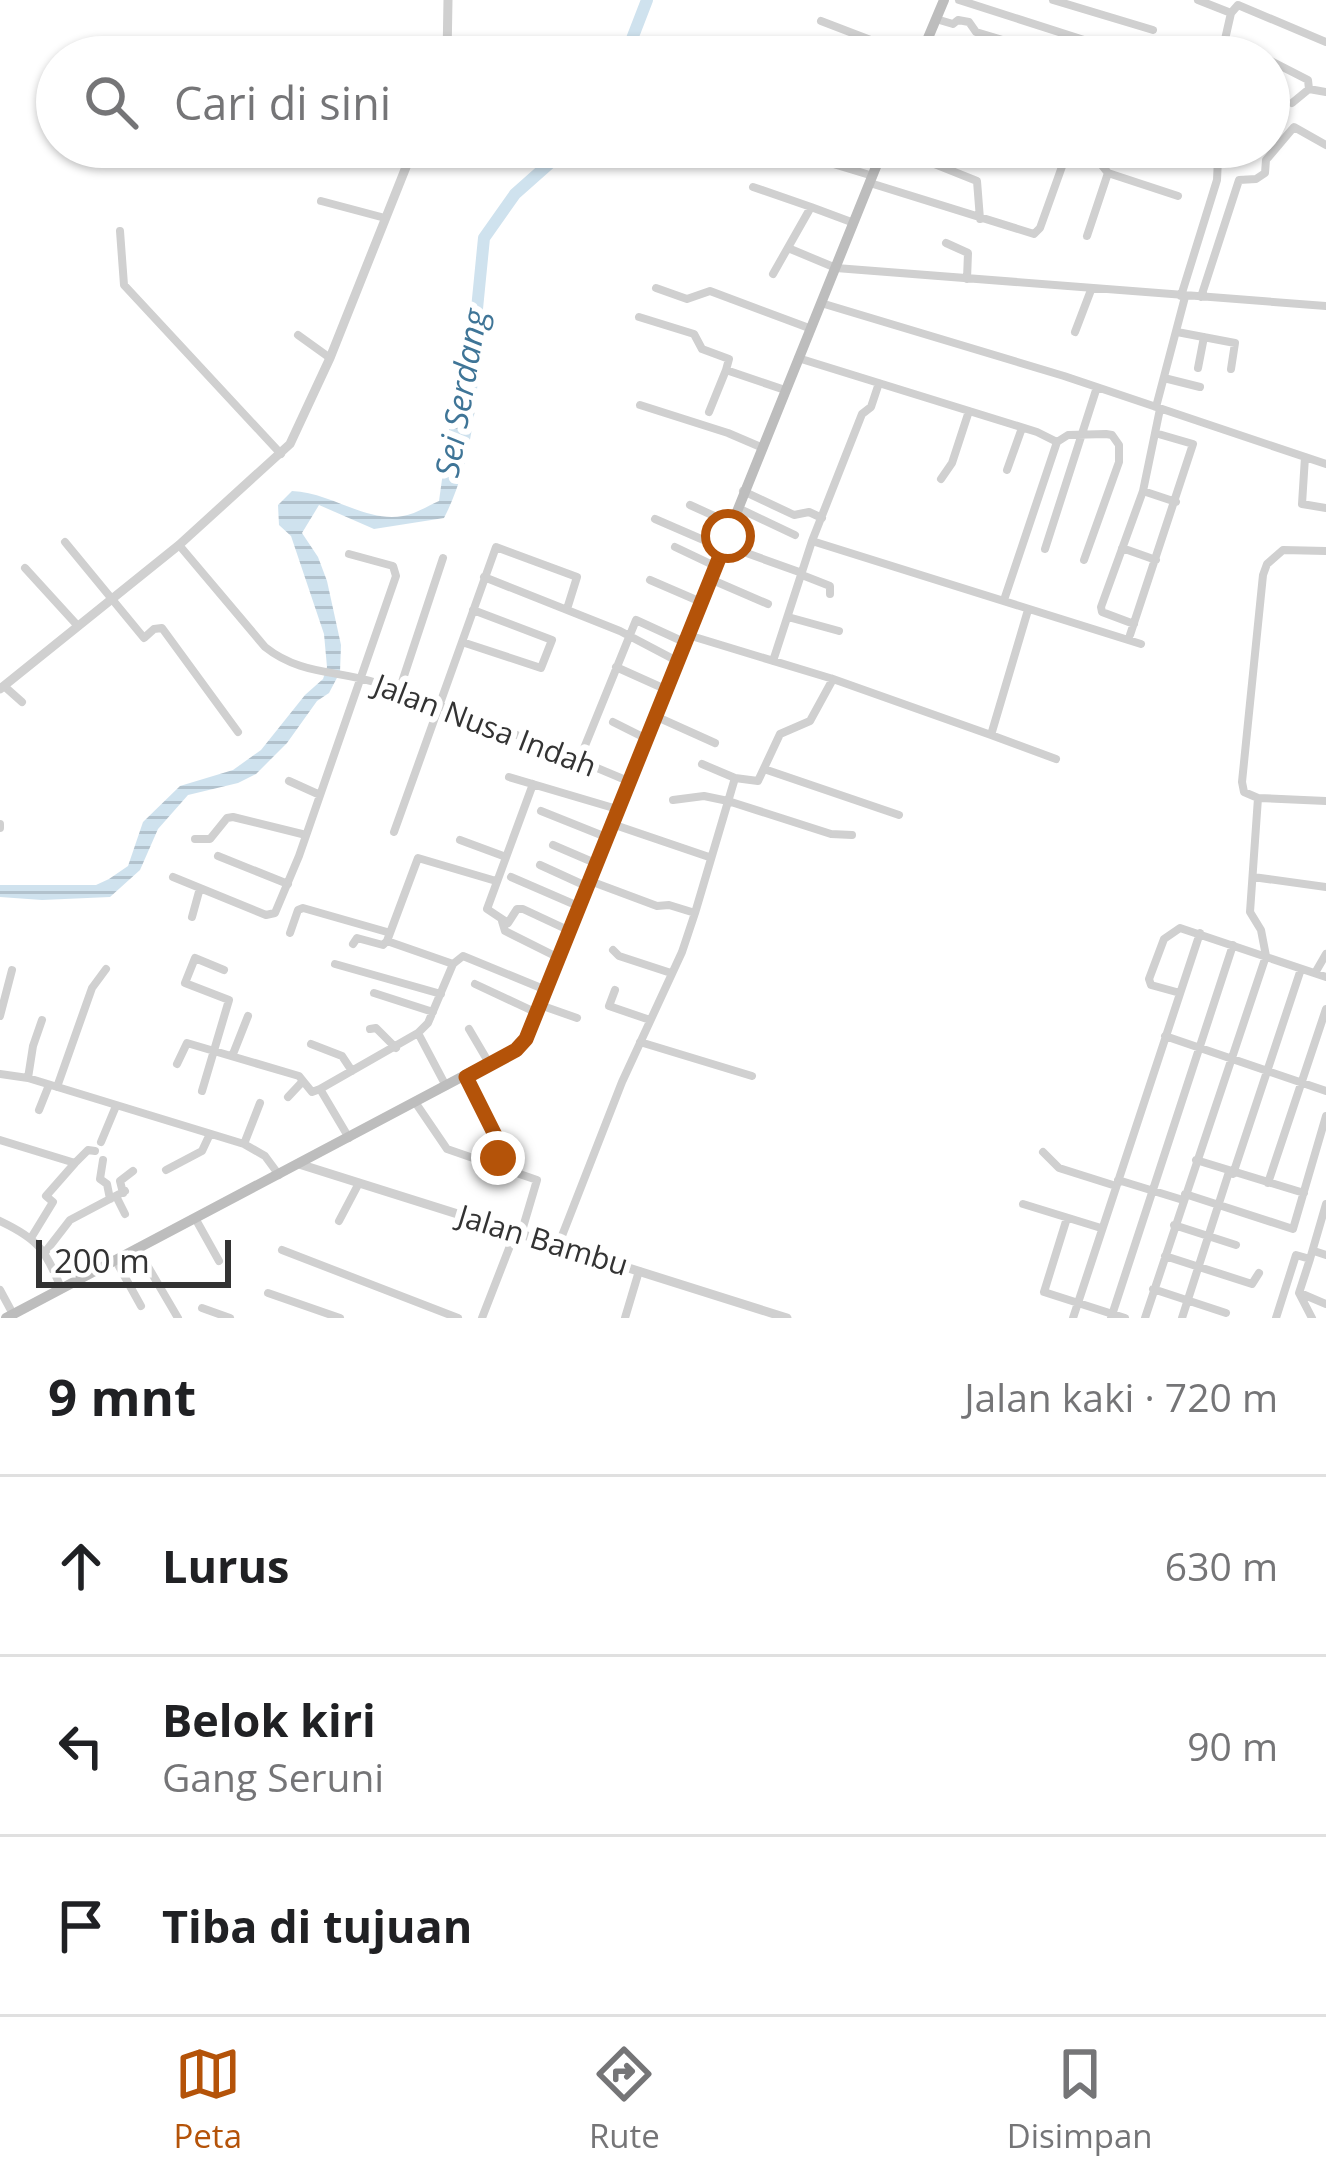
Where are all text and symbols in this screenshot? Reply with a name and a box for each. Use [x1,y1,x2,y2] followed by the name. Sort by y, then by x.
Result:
[36,36,1290,168] search box
[78,69,144,135] icon: search
[174,72,391,133] text: Cari di sini
[424,303,498,480] water label: Sei Serdang
[701,509,755,563] route start
[366,662,603,786] street label: Jalan Nusa Indah
[471,1131,525,1185] route end
[451,1193,633,1285] street label: Jalan Bambu
[36,1234,231,1287] scale bar
[54,1238,150,1283] text: 200 m
[48,1361,196,1431] text: 9 mnt
[964,1370,1278,1423] text: Jalan kaki · 720 m
[48,1533,114,1599] icon: ahead
[162,1535,289,1596] text: Lurus
[1165,1539,1278,1592] text: 630 m
[162,1689,376,1750] text: Belok kiri
[48,1713,114,1779] icon: left
[1187,1719,1278,1772] text: 90 m
[162,1750,384,1803] text: Gang Seruni
[48,1893,114,1959] icon: arrive
[162,1895,472,1956] text: Tiba di tujuan
[173,2041,242,2158] tab: Peta
[589,2041,660,2158] tab: Rute
[1007,2041,1153,2158] tab: Disimpan

